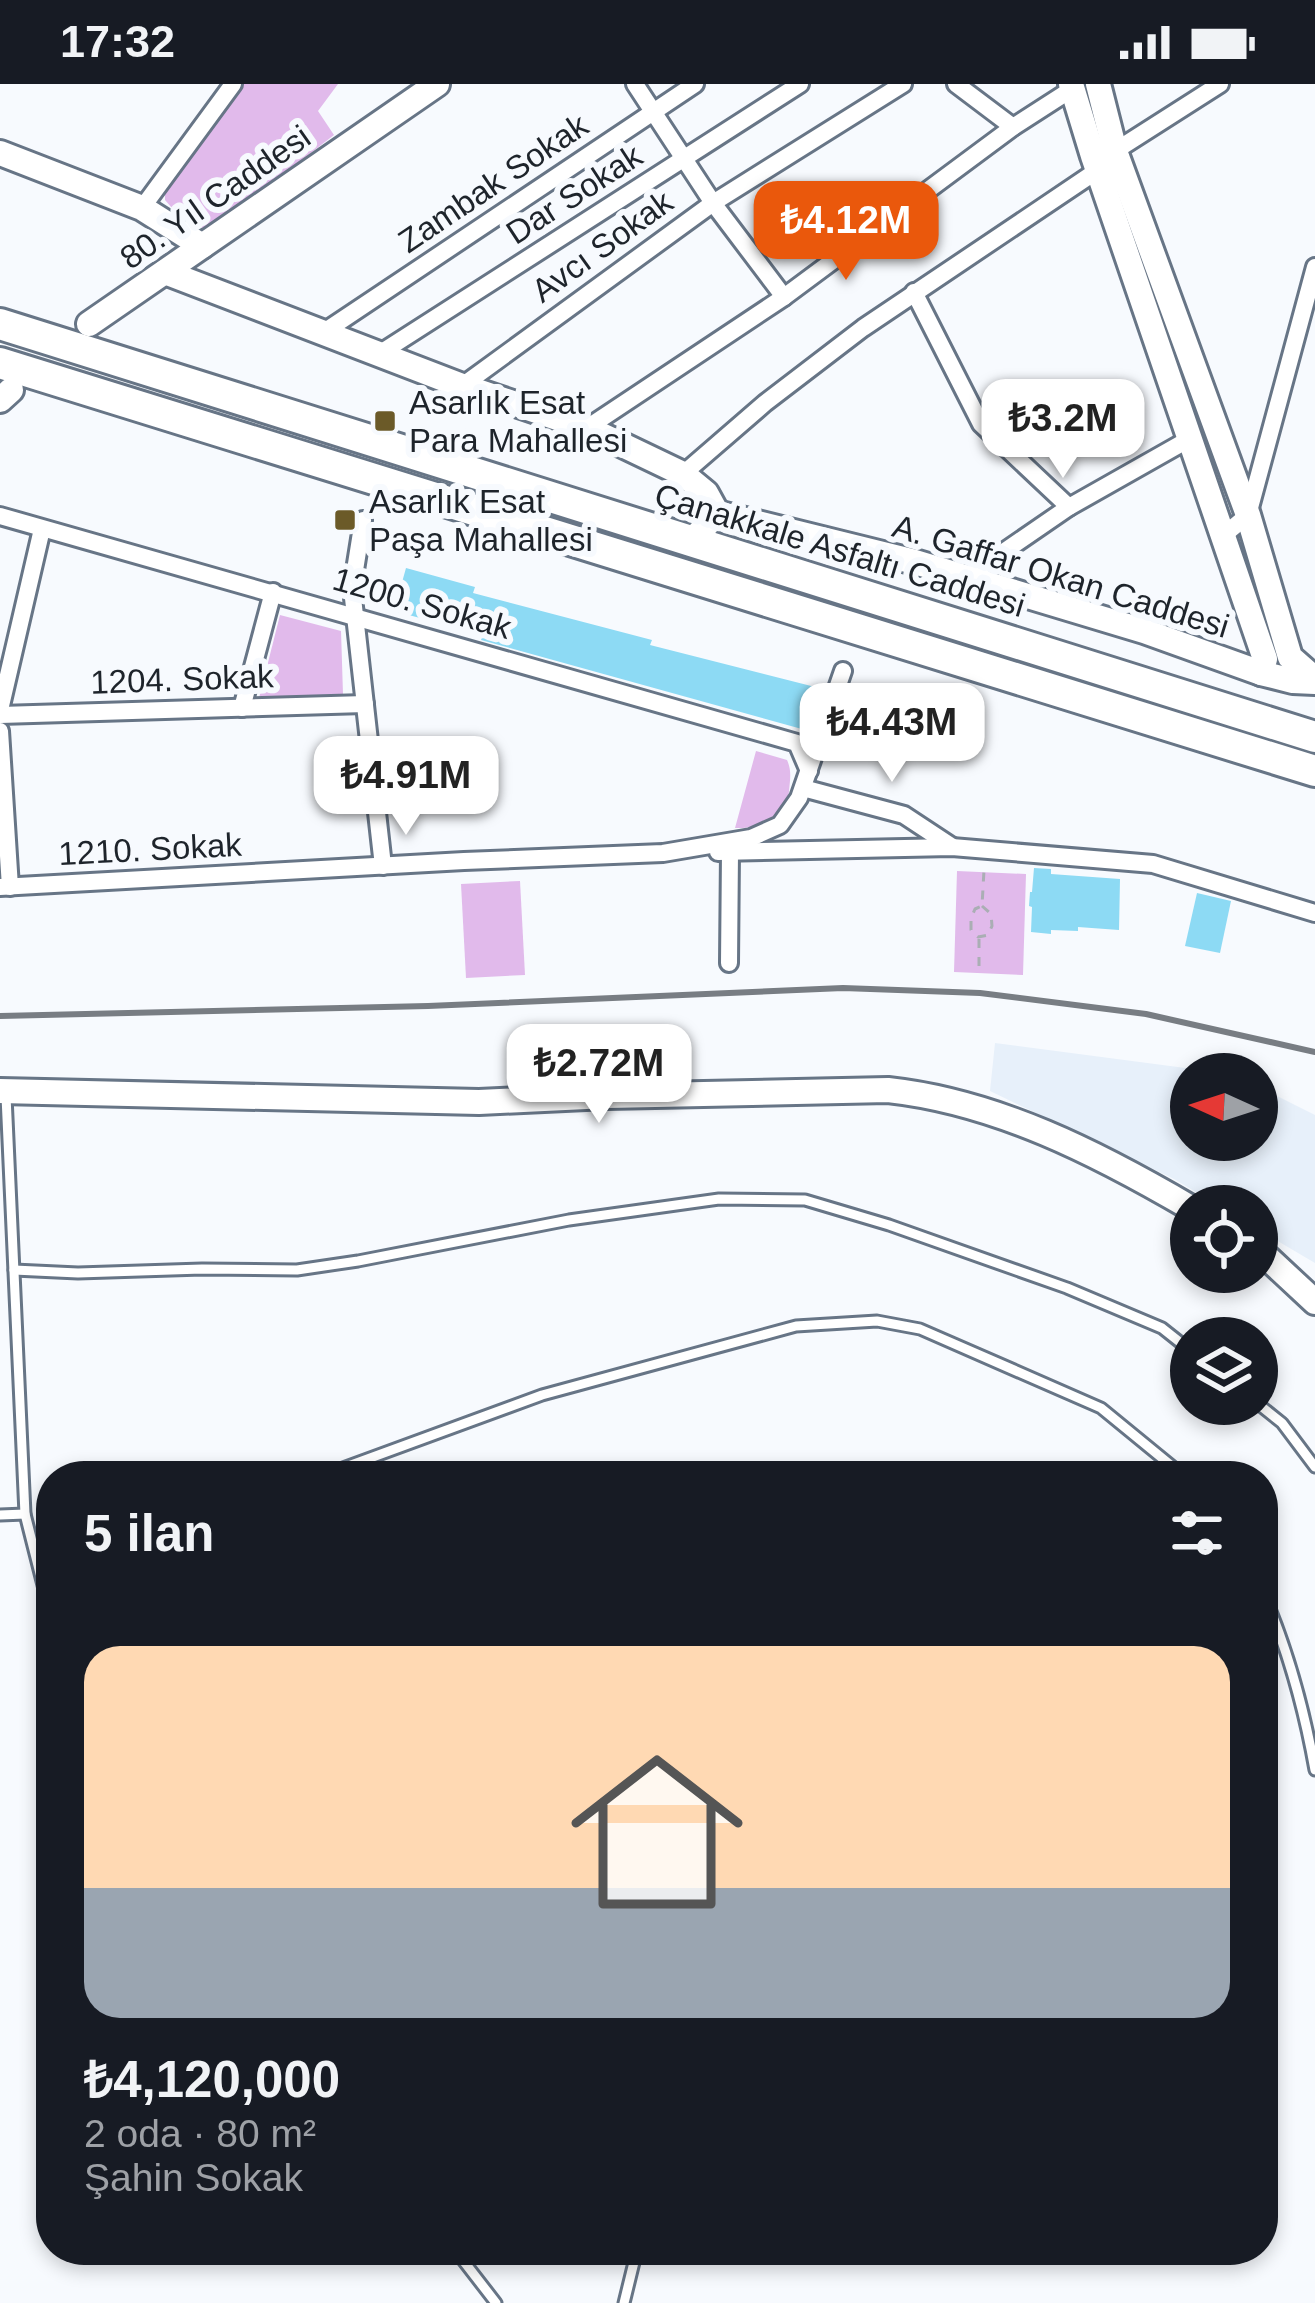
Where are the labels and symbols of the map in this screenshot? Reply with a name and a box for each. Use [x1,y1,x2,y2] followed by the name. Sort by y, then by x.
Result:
[391,106,595,260] street label: Zambak Sokak
[113,118,317,276] street label: 80. Yıl Caddesi
[499,136,649,251] street label: Dar Sokak
[748,181,944,283] pin: ₺4.12M
[525,182,680,309] street label: Avcı Sokak
[979,379,1147,481] pin: ₺3.2M
[409,384,627,459] place label: Asarlık Esat Para Mahallesi
[372,408,398,434] marker: Asarlık Esat Para Mahallesi
[650,476,1030,624] street label: Çanakkale Asfaltı Caddesi
[369,483,593,558] place label: Asarlık Esat Paşa Mahallesi
[332,507,358,533] marker: Asarlık Esat Paşa Mahallesi
[888,507,1234,645] street label: A. Gaffar Okan Caddesi
[329,560,516,646] street label: 1200. Sokak
[90,657,275,701] street label: 1204. Sokak
[794,683,990,785] pin: ₺4.43M
[308,736,504,838] pin: ₺4.91M
[57,826,243,872] street label: 1210. Sokak
[501,1024,697,1126] pin: ₺2.72M
[1170,1053,1278,1161] north arrow

